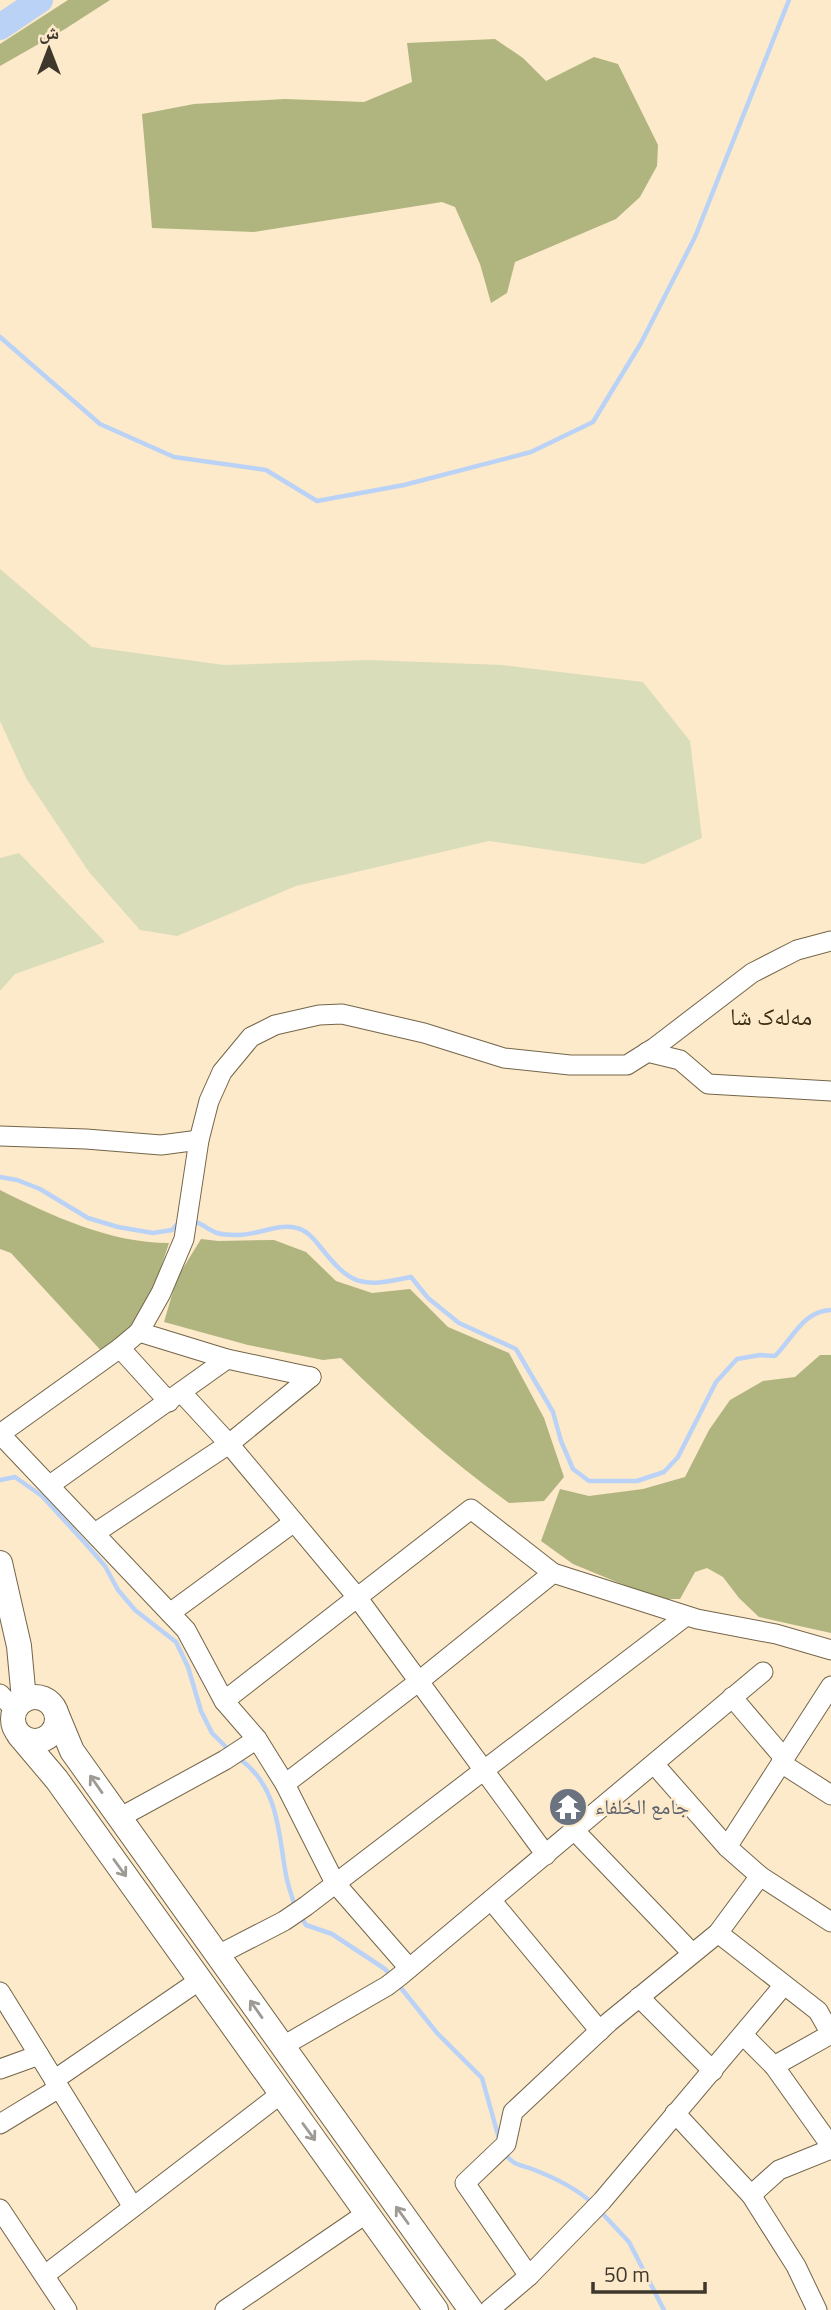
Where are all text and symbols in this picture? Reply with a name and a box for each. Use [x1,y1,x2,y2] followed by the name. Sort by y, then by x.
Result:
[14,14,84,84] north arrow
[39,17,59,46] text: ش
[730,998,812,1034] district label: مەلەک شا
[89,1775,103,1794] one-way arrow
[547,1786,589,1828] temple icon: جامع الخلفاء
[595,1790,689,1822] place label: جامع الخلفاء
[113,1858,127,1877] one-way arrow
[249,2000,263,2019] one-way arrow
[302,2122,316,2141] one-way arrow
[395,2206,410,2225] one-way arrow
[593,2250,705,2294] scale bar
[604,2258,650,2290] text: 50 m

